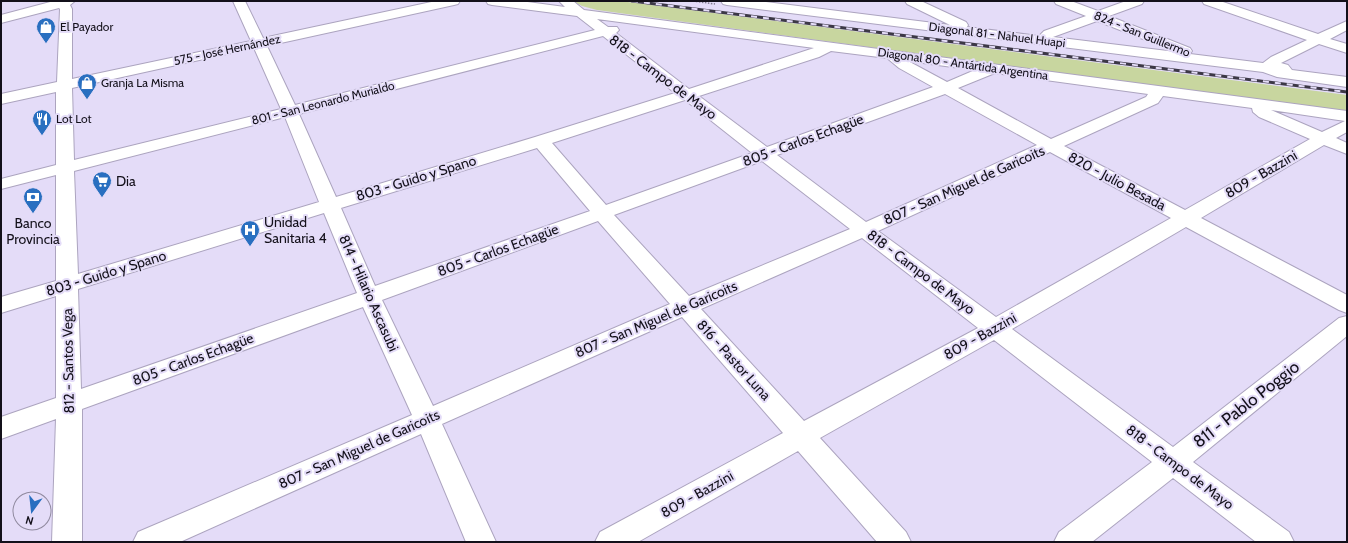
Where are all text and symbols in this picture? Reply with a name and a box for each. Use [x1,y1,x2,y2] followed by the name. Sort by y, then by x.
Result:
[1092,7,1193,60] street label: 824 - San Guillermo
[35,16,57,44] shop icon: El Payador
[60,19,113,34] place label: El Payador
[928,19,1066,50] street label: Diagonal 81 - Nahuel Huapi
[172,31,282,68] street label: 575 - José Hernández
[605,31,721,124] street label: 818 - Campo de Mayo
[877,44,1049,83] street label: Diagonal 80 - Antártida Argentina
[76,72,98,100] shop icon: Granja La Misma
[101,75,184,90] place label: Granja La Misma
[250,77,396,128] street label: 801 - San Leonardo Murialdo
[31,108,53,136] restaurant icon: Lot Lot
[740,110,866,170] street label: 805 - Carlos Echagüe
[56,111,92,126] place label: Lot Lot
[881,141,1048,229] street label: 807 - San Miguel de Garicoits
[1222,146,1300,202] street label: 809 - Bazzini
[1065,148,1169,214] street label: 820 - Julio Besada
[354,151,479,205] street label: 803 - Guido y Spano
[91,170,113,198] supermarket icon: Dia
[116,172,136,190] place label: Dia
[22,186,44,214] bank icon: Banco Provincia
[264,213,326,247] place label: Unidad Sanitaria 4
[6,214,60,248] place label: Banco Provincia
[239,219,261,247] hospital icon: Unidad Sanitaria 4
[435,220,561,280] street label: 805 - Carlos Echagüe
[863,226,979,319] street label: 818 - Campo de Mayo
[335,232,403,354] street label: 814 - Hilario Ascasubi
[44,246,169,300] street label: 803 - Guido y Spano
[572,277,740,361] street label: 807 - San Miguel de Garicoits
[58,308,78,414] street label: 812 - Santos Vega
[940,309,1020,363] street label: 809 - Bazzini
[693,316,775,404] street label: 816 - Pastor Luna
[130,329,256,389] street label: 805 - Carlos Echagüe
[1189,356,1303,452] street label: 811 - Pablo Poggio
[276,405,443,493] street label: 807 - San Miguel de Garicoits
[1122,421,1238,514] street label: 818 - Campo de Mayo
[657,467,737,521] street label: 809 - Bazzini
[12,491,52,531] north arrow
[24,513,35,528] text: N

